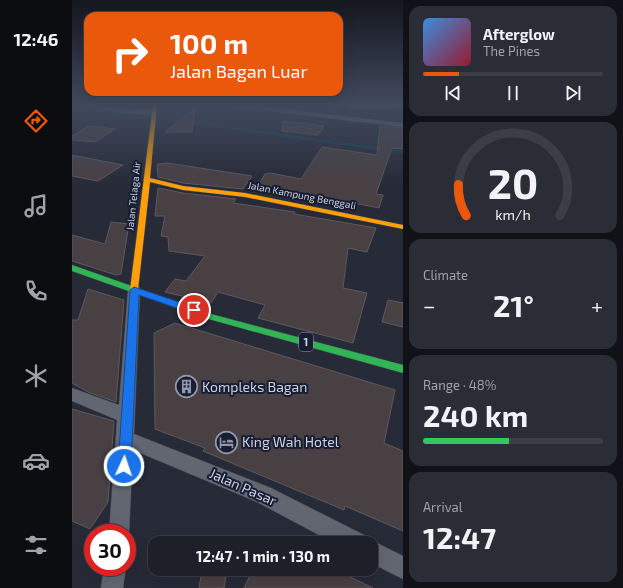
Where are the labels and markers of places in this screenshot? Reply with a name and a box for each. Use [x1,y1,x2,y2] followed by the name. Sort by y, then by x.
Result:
[177,293,211,327] pin
[174,374,200,400] building icon: Kompleks Bagan
[202,378,307,395] place label: Kompleks Bagan
[214,429,240,455] hotel icon: King Wah Hotel
[242,433,340,450] place label: King Wah Hotel

